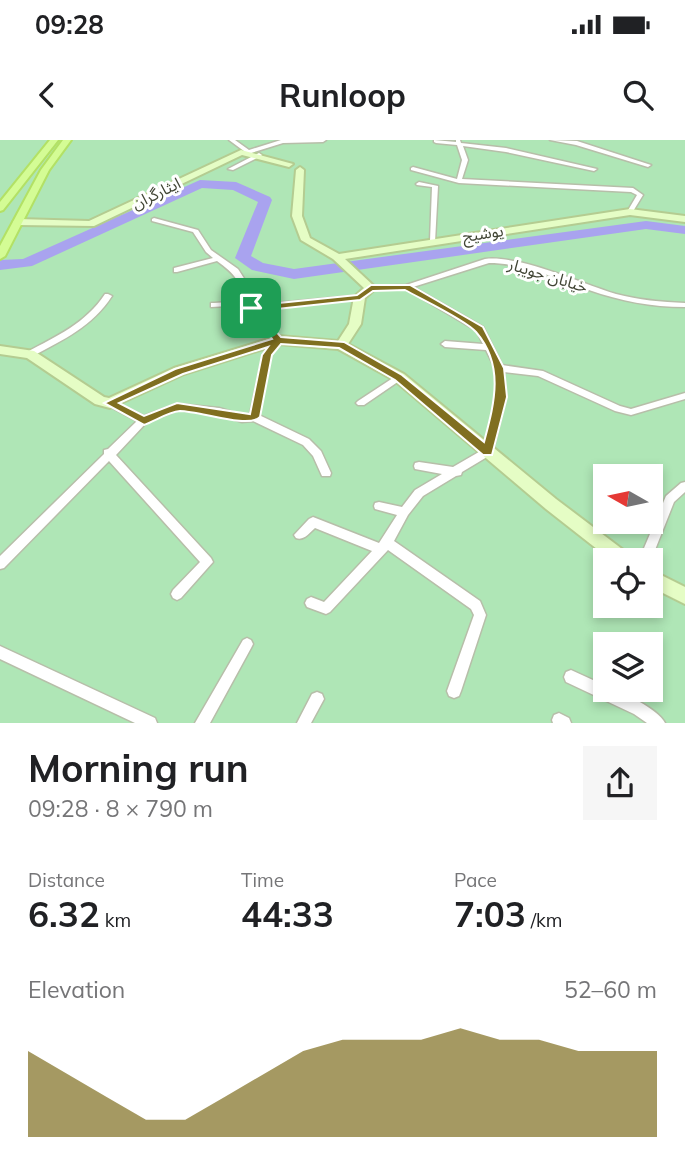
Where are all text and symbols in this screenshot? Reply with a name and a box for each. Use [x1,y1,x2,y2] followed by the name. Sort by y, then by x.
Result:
[35,8,104,41] text: 09:28
[279,75,406,115] text: Runloop
[28,76,66,114] icon: back
[619,76,657,114] icon: search
[128,173,184,213] street label: ایثارگران
[461,220,505,249] street label: یوشیج
[505,253,590,297] street label: خیابان جویبار
[221,278,281,338] pin
[232,289,270,327] icon: arrive
[593,464,663,534] north arrow
[593,464,663,702] map controls
[593,548,663,618] button: locate
[593,632,663,702] button: layers
[28,744,249,792] text: Morning run
[583,746,657,820] button: share
[28,794,213,823] text: 09:28 · 8 × 790 m
[28,868,105,892] text: Distance
[241,868,284,892] text: Time
[454,868,497,892] text: Pace
[28,892,100,936] text: 6.32
[241,892,334,936] text: 44:33
[454,892,526,936] text: 7:03
[100,908,131,932] text: km
[526,908,563,932] text: /km
[28,975,125,1004] text: Elevation
[564,975,657,1004] text: 52–60 m

